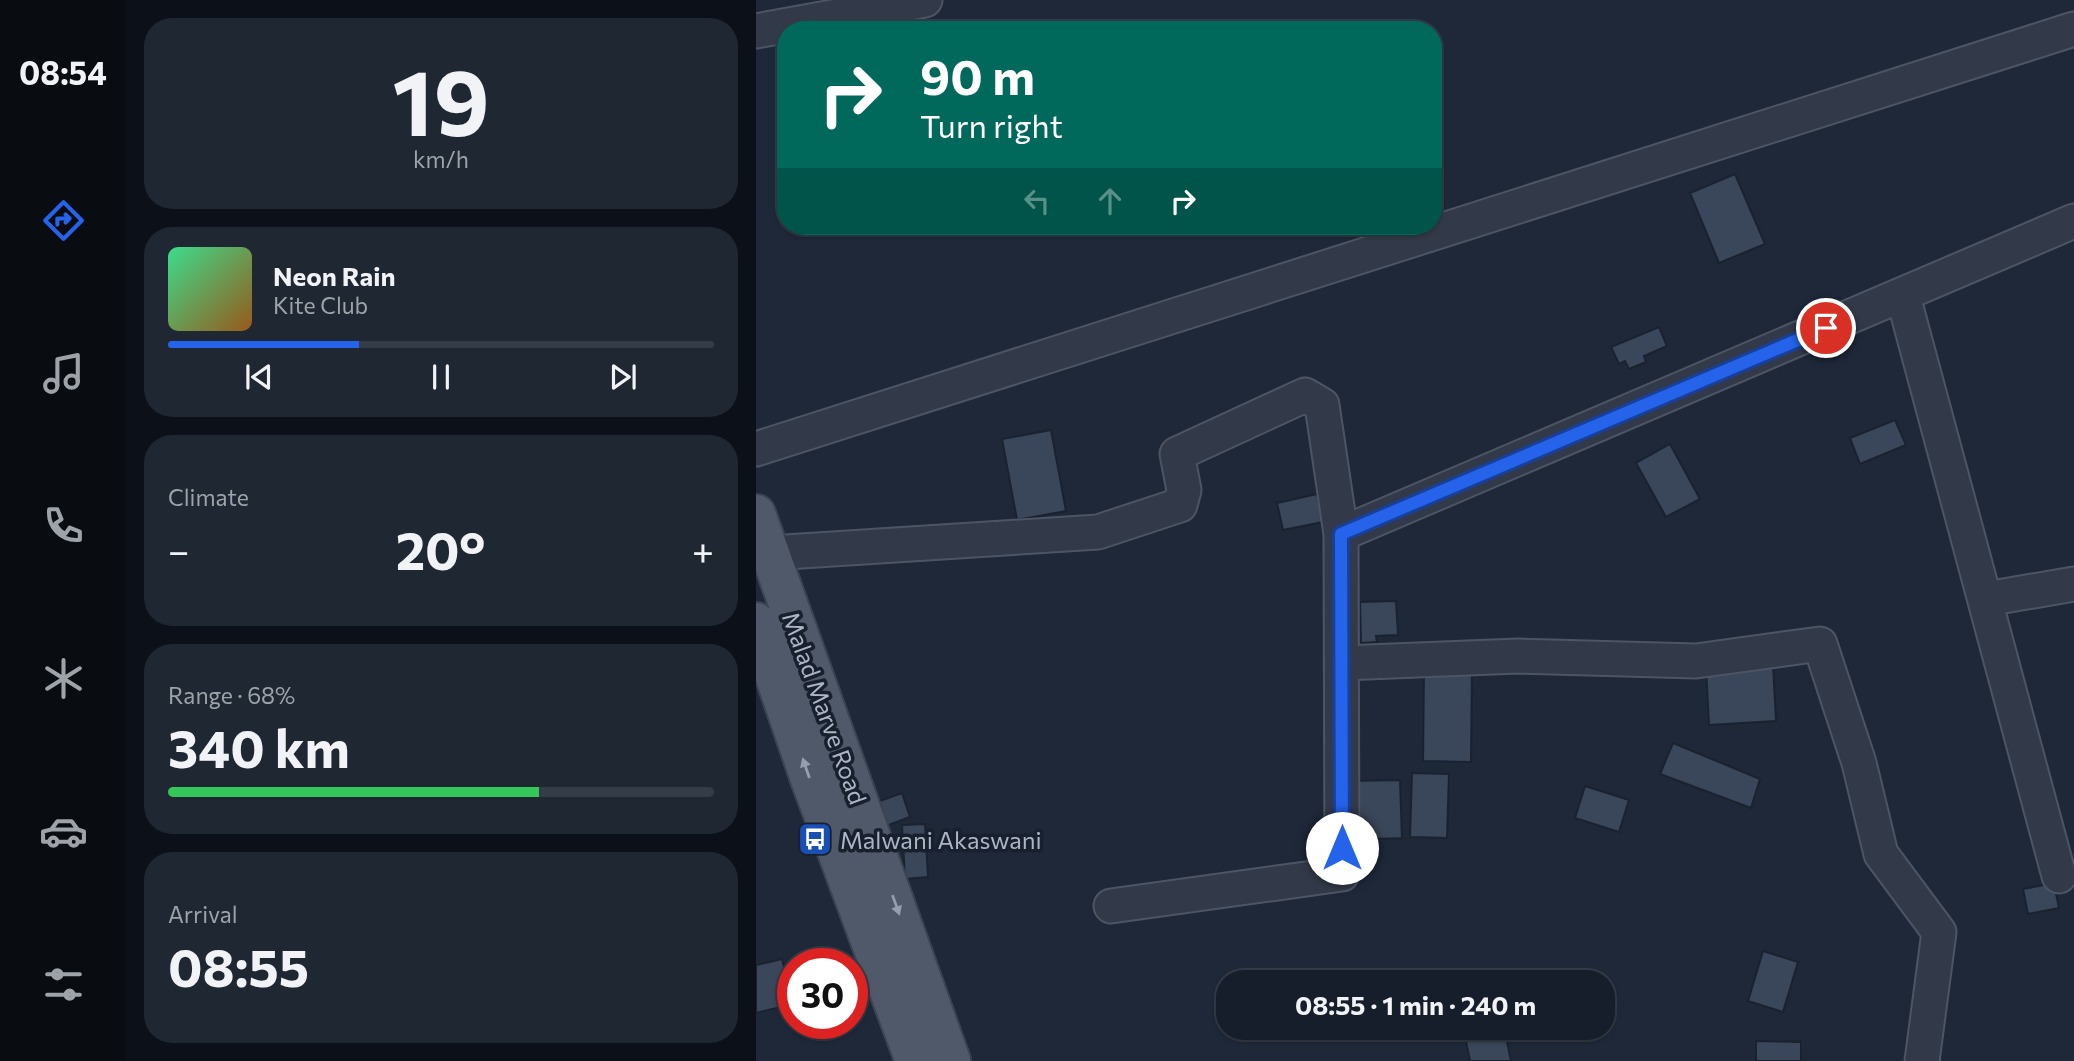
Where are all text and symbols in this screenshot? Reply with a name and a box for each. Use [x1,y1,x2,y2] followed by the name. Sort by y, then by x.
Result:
[392,43,490,155] text: 19
[920,45,1035,105] text: 90 m
[805,49,896,140] icon: right
[19,52,107,92] text: 08:54
[920,105,1063,145] text: Turn right
[413,145,469,173] text: km/h
[1018,182,1056,220] icon: left
[1091,182,1129,220] icon: ahead
[1164,182,1202,220] icon: right
[39,196,88,245] icon: directions
[273,260,396,291] text: Neon Rain
[273,291,368,319] text: Kite Club
[1796,298,1856,358] pin
[1807,309,1845,347] icon: arrive
[39,349,88,398] icon: music
[240,358,278,396] icon: previous
[422,358,460,396] icon: pause
[604,358,642,396] icon: next
[168,483,249,511] text: Climate
[39,501,88,550] icon: phone
[396,517,486,581] text: 20°
[168,526,190,573] text: −
[692,526,714,573] text: +
[777,608,873,808] street label: Malad Marve Road
[39,654,88,703] icon: climate
[168,681,295,709] text: Range · 68%
[168,715,350,779] text: 340 km
[800,757,811,778] one-way arrow
[39,807,88,856] icon: car
[1305,811,1379,885] position arrow
[796,820,834,858] bus stop icon: Malwani Akaswani
[840,825,1042,854] place label: Malwani Akaswani
[890,895,901,916] one-way arrow
[168,900,238,928] text: Arrival
[168,934,309,998] text: 08:55
[777,948,868,1039] speed limit sign: 30
[39,960,88,1009] icon: filters
[1295,989,1536,1020] text: 08:55 · 1 min · 240 m

